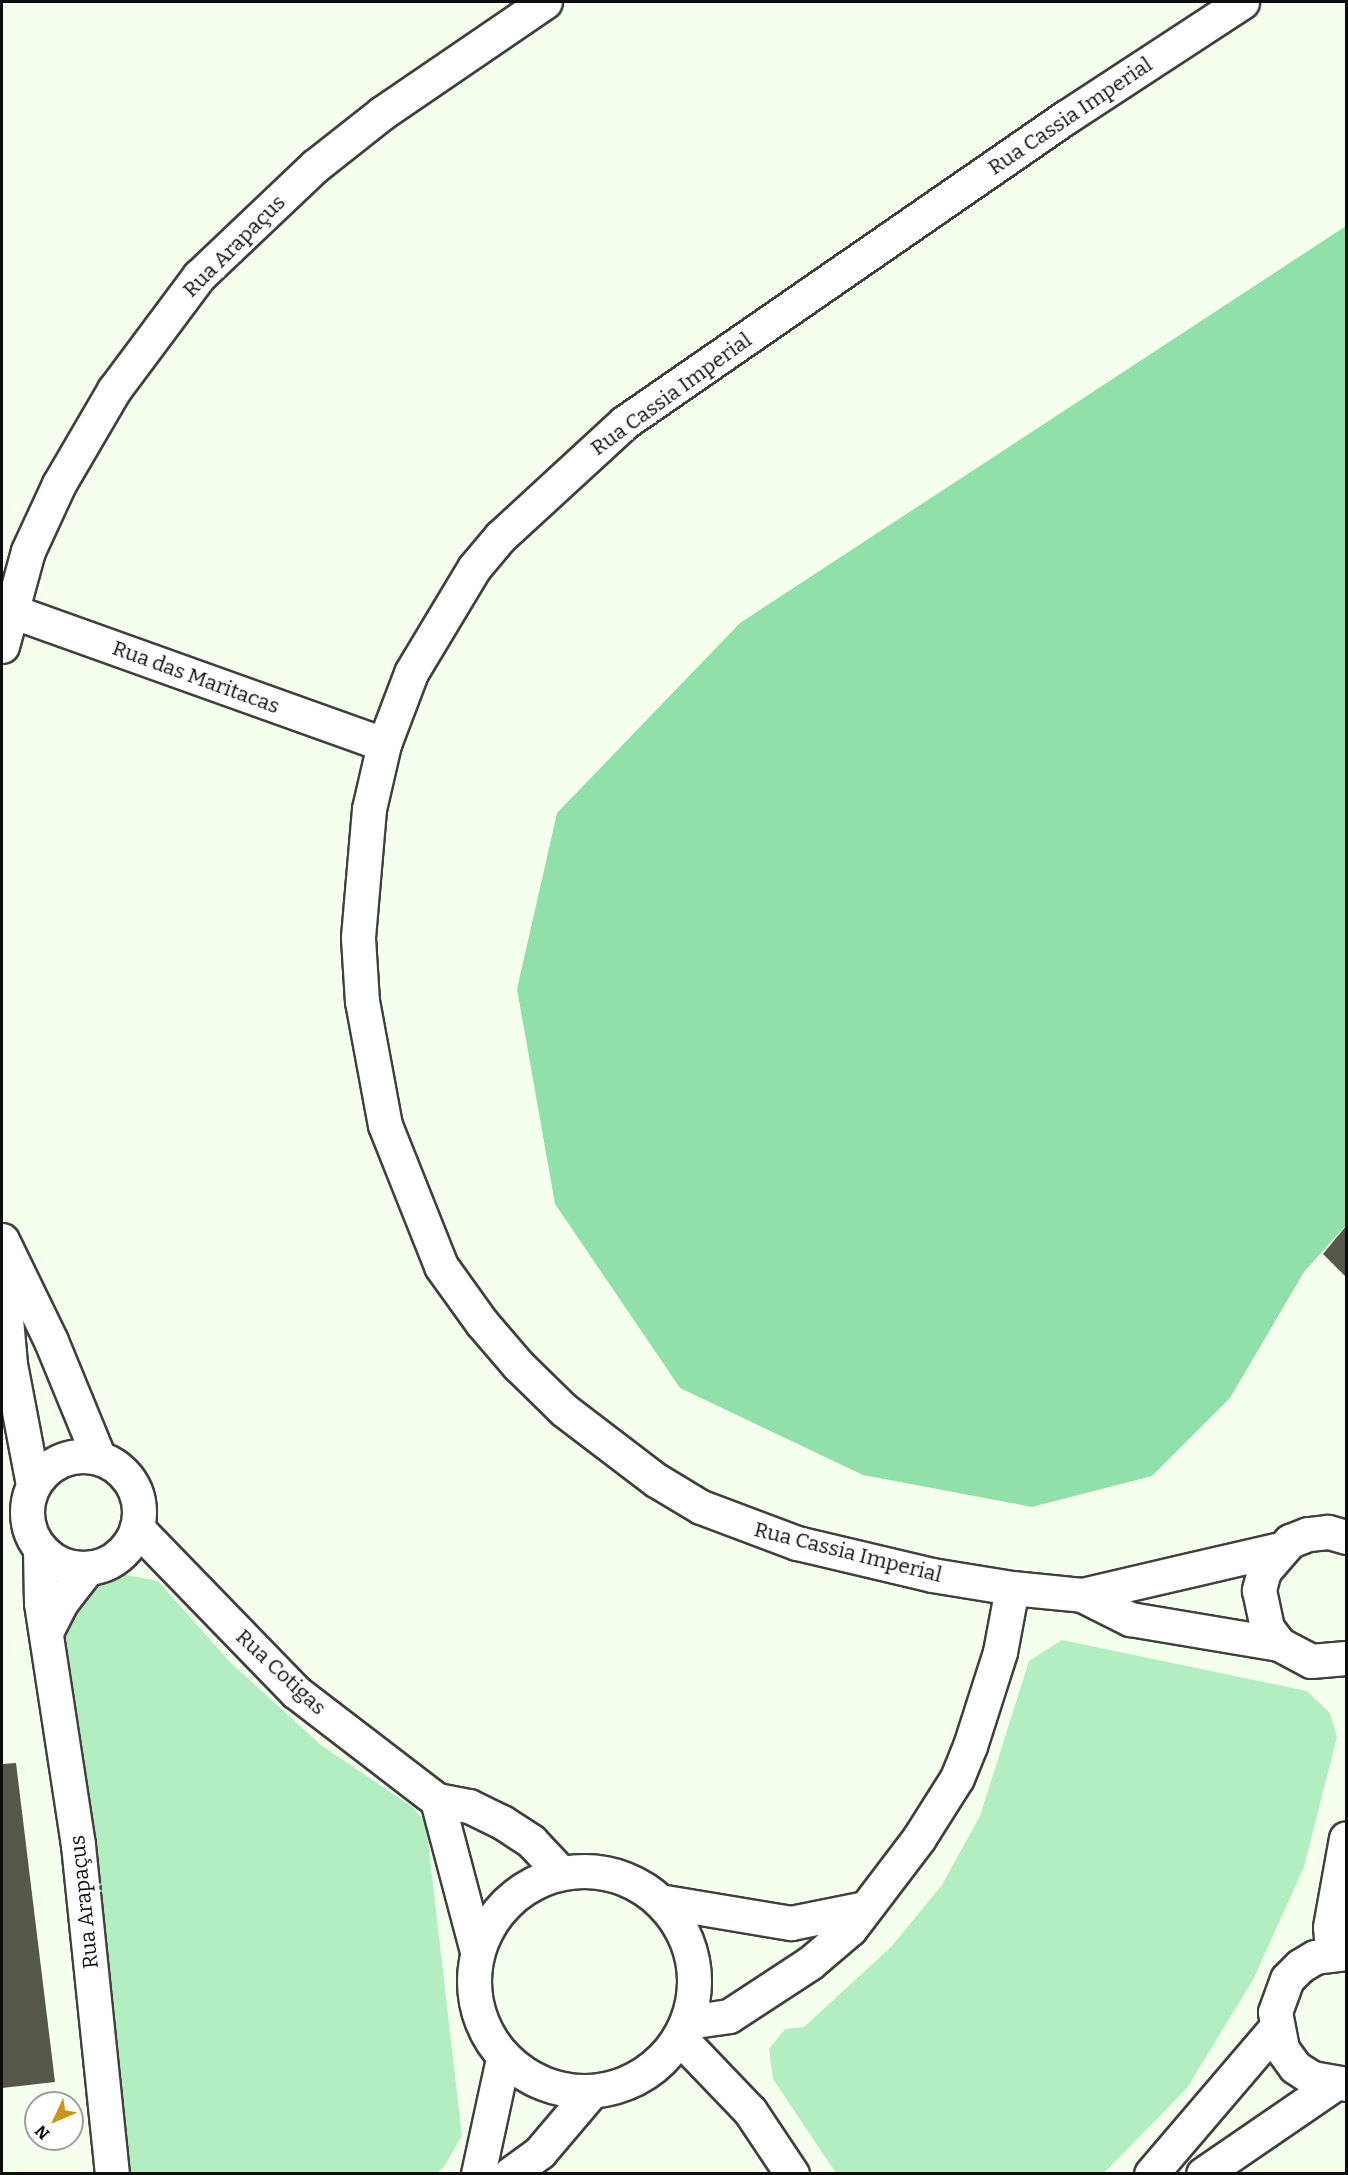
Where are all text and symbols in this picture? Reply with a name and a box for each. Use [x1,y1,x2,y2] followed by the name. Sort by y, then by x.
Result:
[983,52,1157,180] street label: Rua Cassia Imperial
[178,190,290,302] street label: Rua Arapaçus
[586,327,756,461] street label: Rua Cassia Imperial
[109,635,283,719] street label: Rua das Maritacas
[752,1516,944,1588] street label: Rua Cassia Imperial
[231,1624,331,1720] street label: Rua Cotigas
[64,1834,104,1970] street label: Rua Arapaçus
[24,2091,84,2151] north arrow
[31,2121,53,2144] text: N

